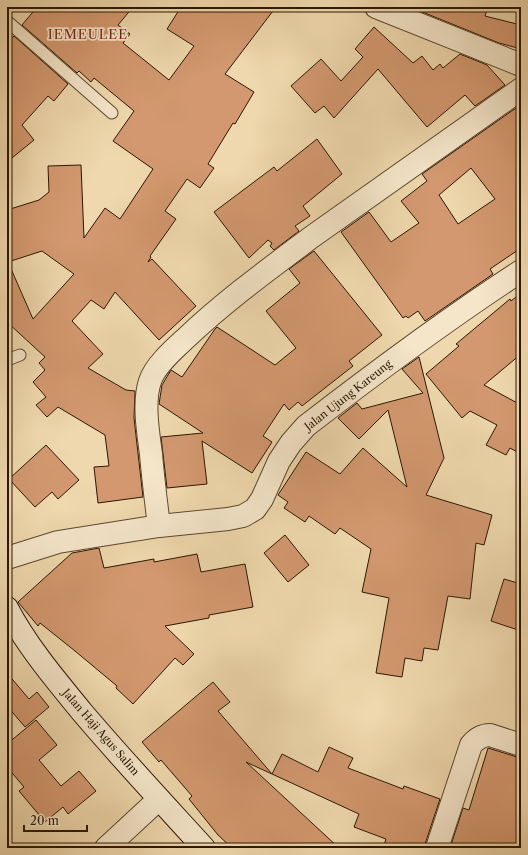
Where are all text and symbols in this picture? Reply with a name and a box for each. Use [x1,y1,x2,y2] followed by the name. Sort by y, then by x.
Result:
[48,26,128,42] district label: IEMEULEE
[300,356,395,435] street label: Jalan Ujung Kareung
[58,684,143,779] street label: Jalan Haji Agus Salim
[24,807,87,833] scale bar
[30,813,59,828] text: 20 m

